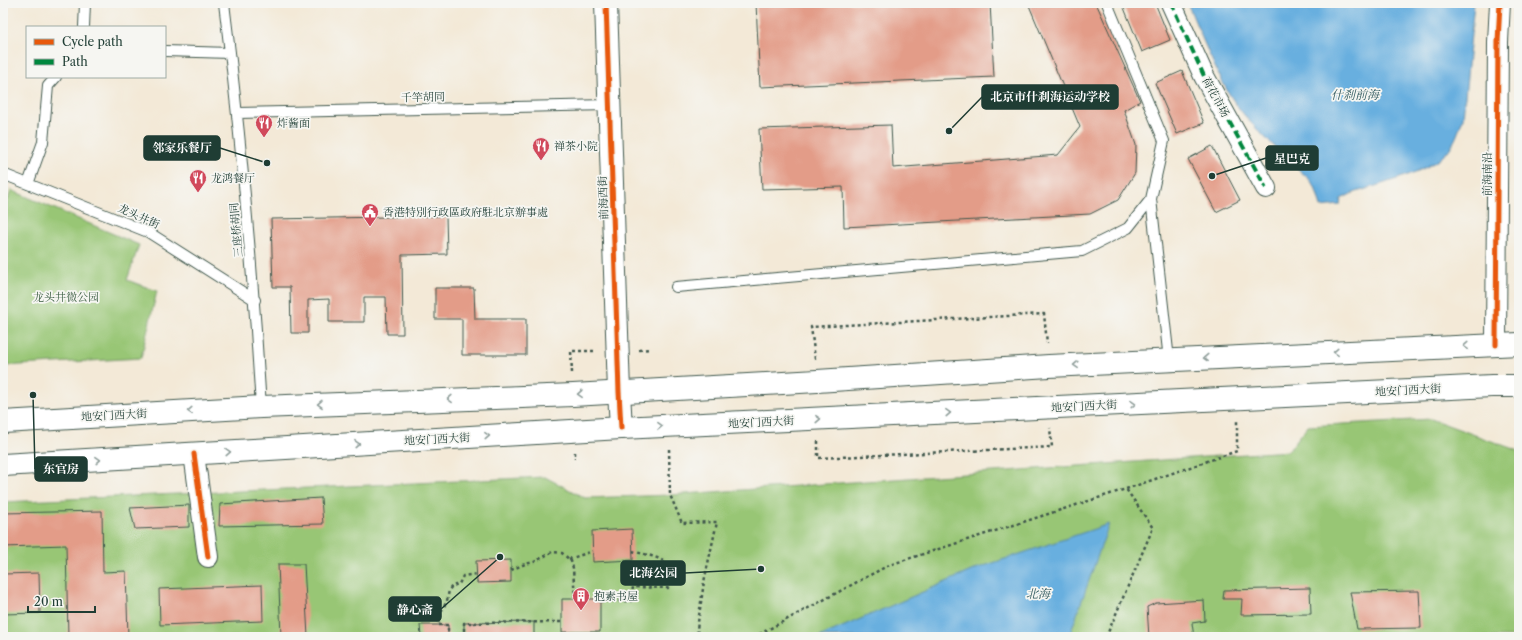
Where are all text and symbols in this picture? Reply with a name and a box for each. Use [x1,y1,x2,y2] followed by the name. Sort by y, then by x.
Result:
[26,26,166,78] legend
[62,34,123,49] text: Cycle path
[62,54,88,69] text: Path
[1199,74,1233,120] street label: 荷花市场
[982,85,1118,109] callout: 北京市什刹海运动学校
[1331,87,1381,102] water label: 什刹前海
[990,89,1110,104] text: 北京市什刹海运动学校
[401,90,445,104] street label: 千竿胡同
[254,113,274,138] restaurant icon: 炸酱面
[277,116,310,130] place label: 炸酱面
[144,136,220,160] callout: 邻家乐餐厅
[531,136,551,161] restaurant icon: 禅茶小院
[554,139,598,153] place label: 禅茶小院
[152,140,212,155] text: 邻家乐餐厅
[1266,146,1318,170] callout: 星巴克
[1274,151,1310,166] text: 星巴克
[1480,152,1494,196] street label: 前海南沿
[188,168,208,193] restaurant icon: 龙鸿餐厅
[211,171,255,185] place label: 龙鸿餐厅
[595,176,611,220] street label: 前海西街
[116,201,162,231] street label: 龙头井街
[227,202,245,258] street label: 三座桥胡同
[360,202,380,227] public building icon: 香港特別行政區政府駐北京辦事處
[383,205,548,219] place label: 香港特別行政區政府駐北京辦事處
[33,290,99,304] park label: 龙头井微公园
[1463,342,1469,351] one-way arrow
[1333,348,1339,357] one-way arrow
[1203,354,1209,363] one-way arrow
[1073,360,1079,369] one-way arrow
[1375,381,1441,399] street label: 地安门西大街
[577,390,583,399] one-way arrow
[447,395,453,404] one-way arrow
[1051,397,1117,415] street label: 地安门西大街
[1130,399,1136,408] one-way arrow
[317,400,323,409] one-way arrow
[81,406,147,424] street label: 地安门西大街
[187,406,193,415] one-way arrow
[945,408,951,417] one-way arrow
[728,413,794,431] street label: 地安门西大街
[815,415,821,423] one-way arrow
[657,422,663,431] one-way arrow
[404,430,470,448] street label: 地安门西大街
[484,431,490,440] one-way arrow
[354,439,360,448] one-way arrow
[225,447,231,456] one-way arrow
[95,455,101,464] one-way arrow
[35,457,87,481] callout: 东官房
[43,461,79,476] text: 东官房
[621,561,685,585] callout: 北海公园
[629,565,677,580] text: 北海公园
[571,586,591,611] building icon: 抱素书屋
[1026,586,1052,601] water label: 北海
[28,588,95,614] scale bar
[594,589,638,603] place label: 抱素书屋
[34,594,63,609] text: 20 m
[389,597,441,621] callout: 静心斋
[397,602,433,617] text: 静心斋

